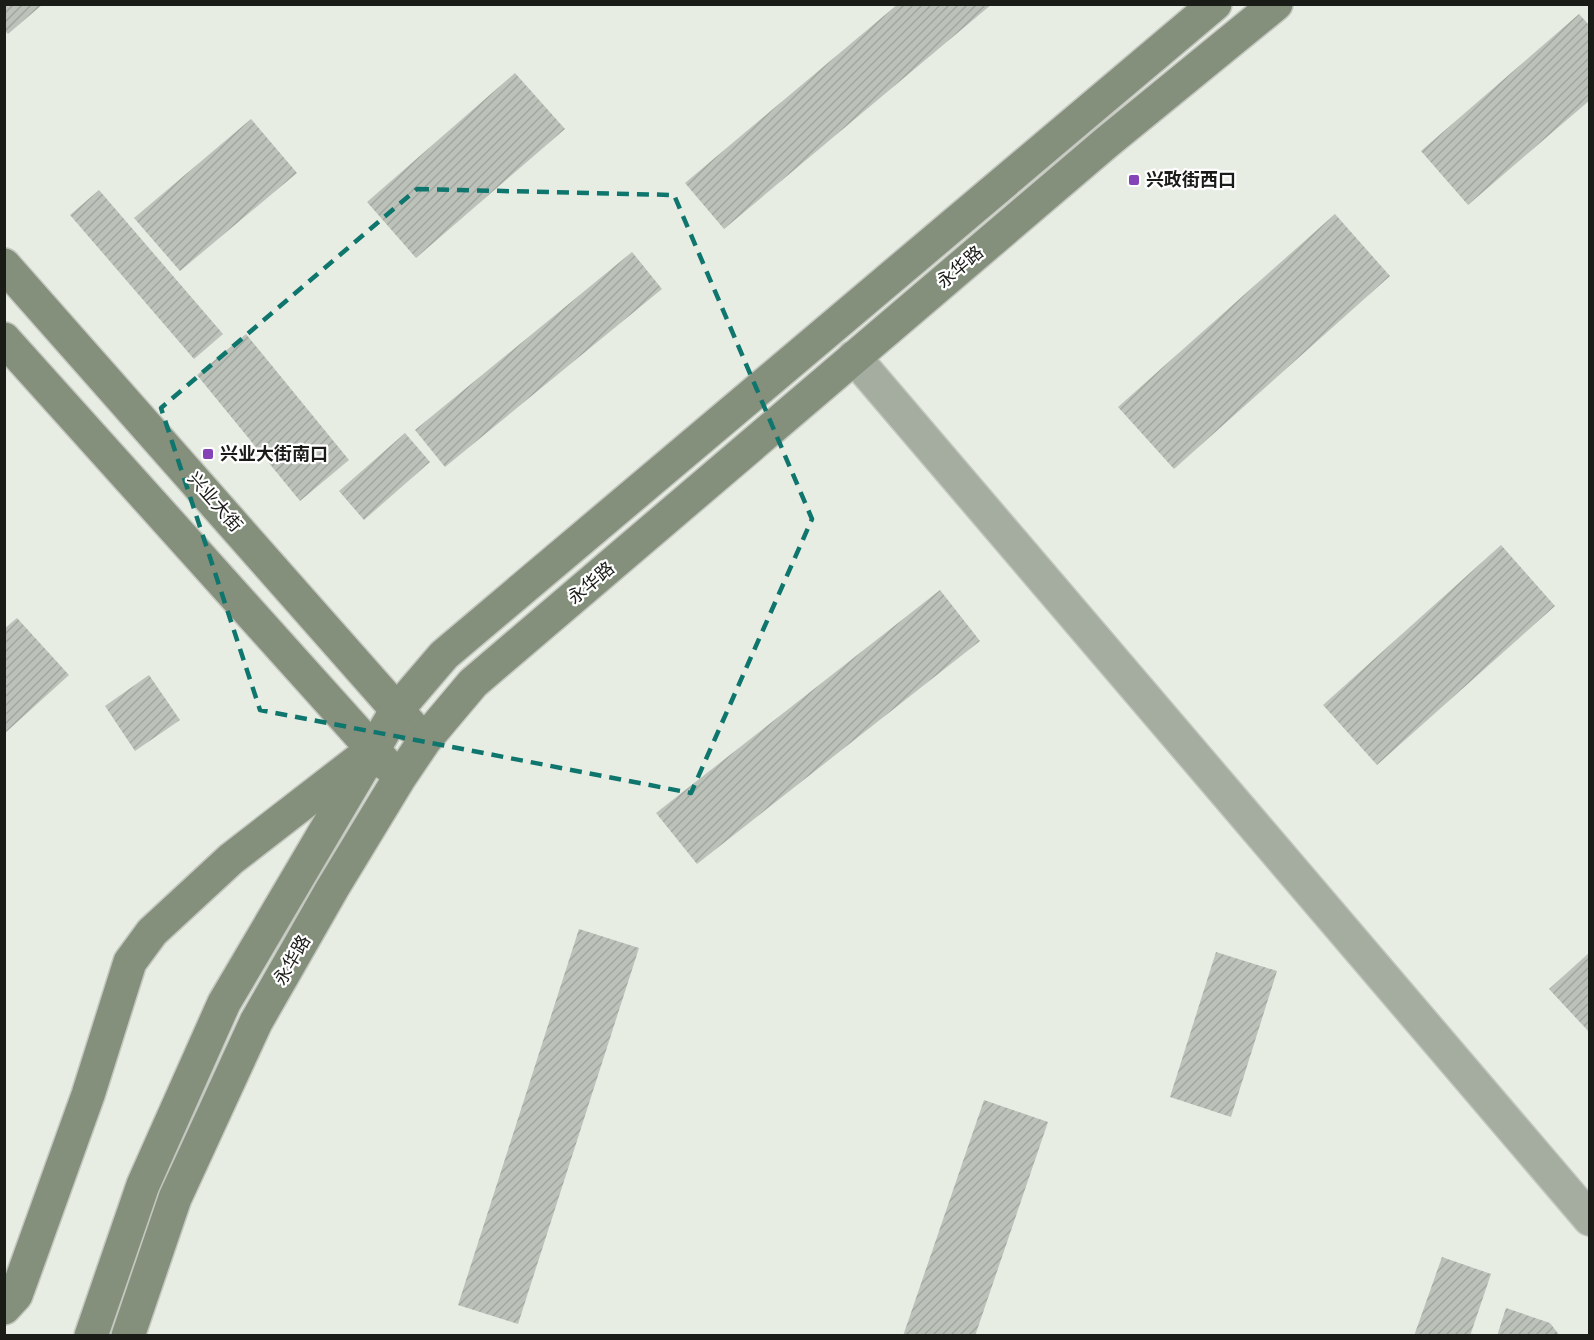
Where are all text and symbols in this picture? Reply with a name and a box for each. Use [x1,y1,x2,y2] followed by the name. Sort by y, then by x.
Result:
[1146,169,1236,191] place label: 兴政街西口
[1127,173,1141,187] marker: 兴政街西口
[932,241,988,293] street label: 永华路
[220,443,328,465] place label: 兴业大街南口
[201,447,215,461] marker: 兴业大街南口
[183,468,247,536] street label: 兴业大街
[563,557,619,609] street label: 永华路
[269,931,315,989] street label: 永华路

